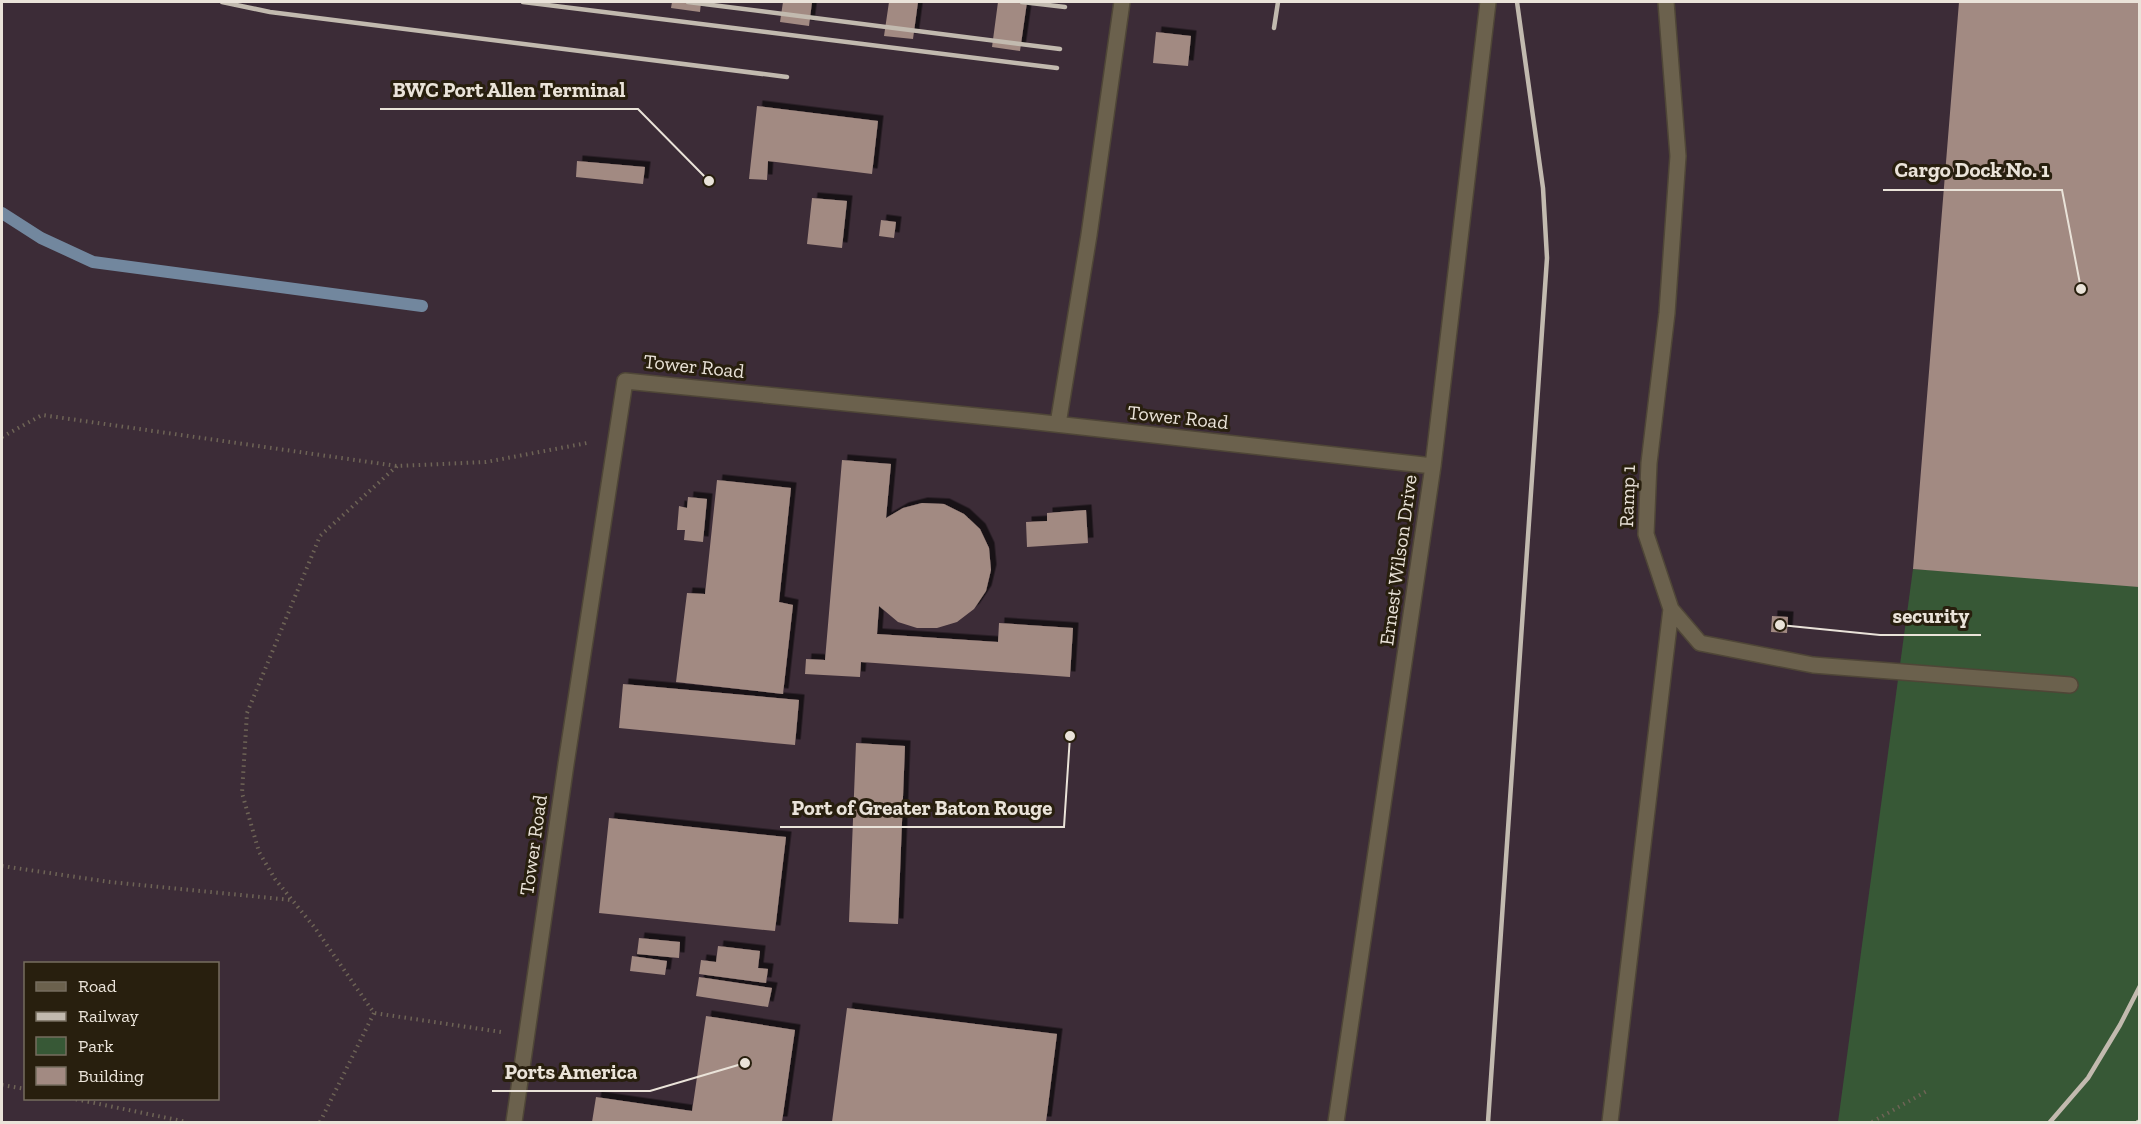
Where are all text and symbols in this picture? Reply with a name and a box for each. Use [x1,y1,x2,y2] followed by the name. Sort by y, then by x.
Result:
[380,70,638,109] callout: BWC Port Allen Terminal
[392,77,626,102] text: BWC Port Allen Terminal
[1883,151,2062,190] callout: Cargo Dock No. 1
[1895,157,2050,182] text: Cargo Dock No. 1
[642,349,746,383] street label: Tower Road
[1126,400,1230,434] street label: Tower Road
[1614,464,1640,528] street label: Ramp 1
[1374,473,1422,647] street label: Ernest Wilson Drive
[1880,596,1981,635] callout: security
[1893,603,1969,628] text: security
[780,788,1064,827] callout: Port of Greater Baton Rouge
[514,793,552,897] street label: Tower Road
[792,795,1052,820] text: Port of Greater Baton Rouge
[24,962,219,1100] legend
[78,975,117,997] text: Road
[78,1005,140,1027] text: Railway
[78,1035,114,1057] text: Park
[492,1052,650,1091] callout: Ports America
[505,1059,638,1084] text: Ports America
[78,1065,144,1087] text: Building

